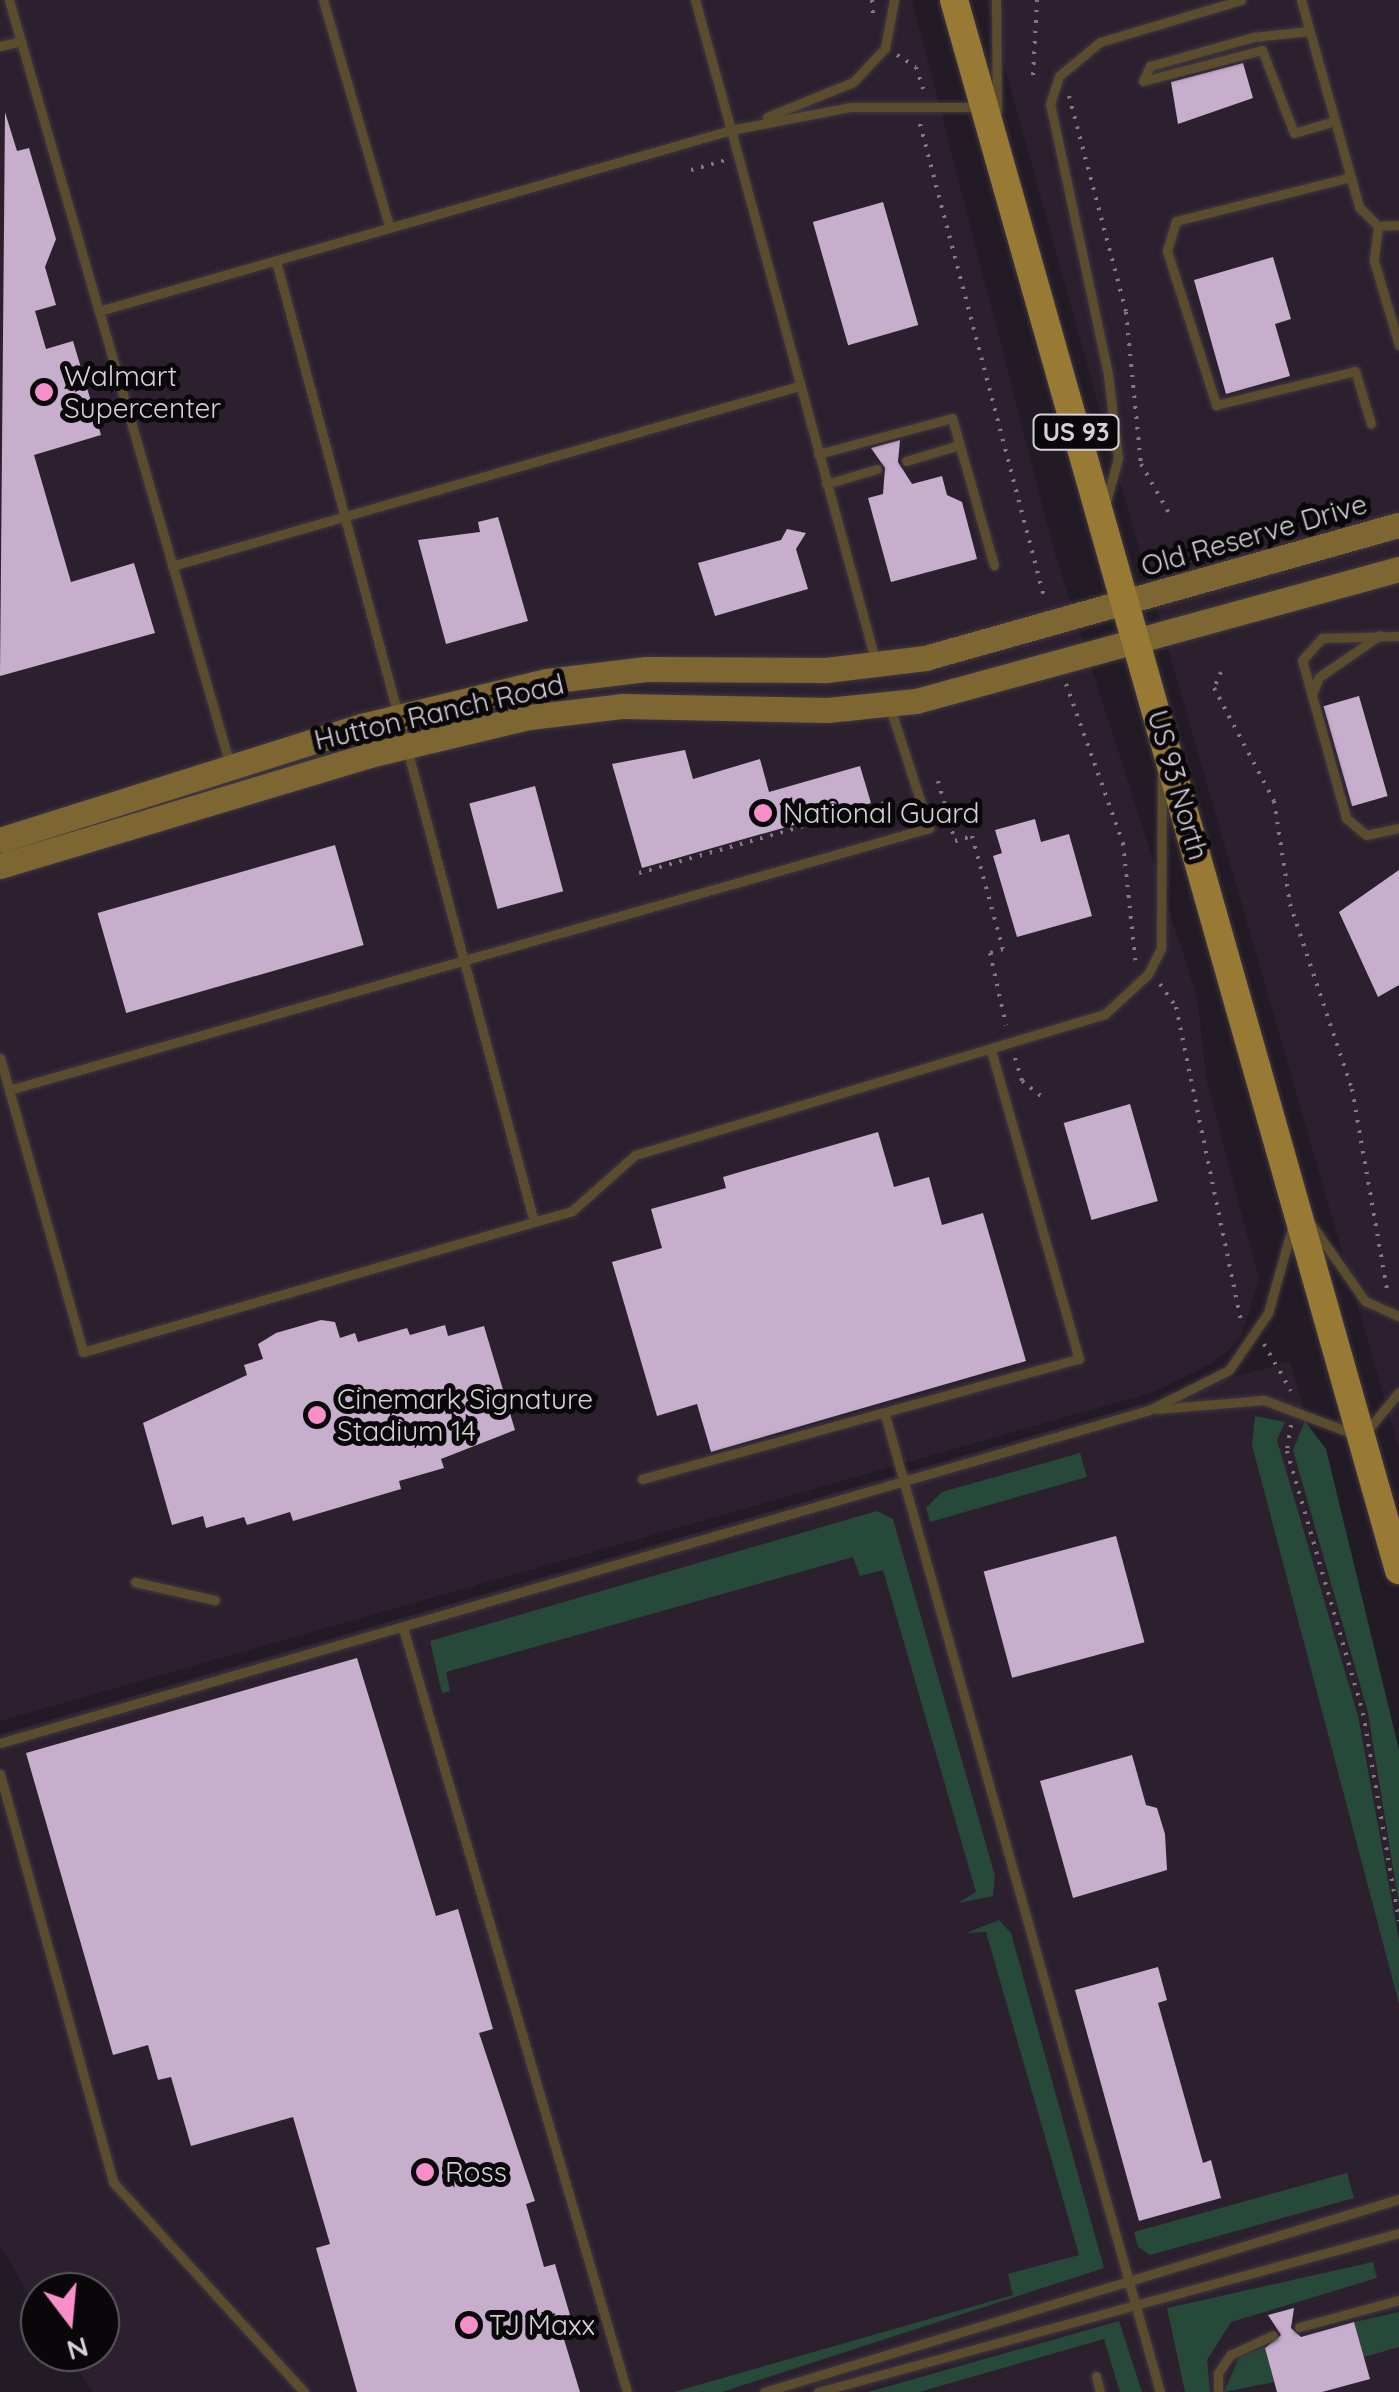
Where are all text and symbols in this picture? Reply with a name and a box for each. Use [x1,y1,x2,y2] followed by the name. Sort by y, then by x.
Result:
[64,359,221,425] place label: Walmart Supercenter
[33,381,55,403] marker: Walmart Supercenter
[1031,412,1121,452] road number: US 93
[1137,487,1371,583] street label: Old Reserve Drive
[311,667,567,757] street label: Hutton Ranch Road
[1141,706,1215,864] street label: US 93 North
[783,796,979,830] place label: National Guard
[752,802,774,824] marker: National Guard
[337,1382,593,1448] place label: Cinemark Signature Stadium 14
[306,1404,328,1426] marker: Cinemark Signature Stadium 14
[445,2155,507,2189] place label: Ross
[414,2161,436,2183] marker: Ross
[20,2272,120,2372] north arrow
[489,2308,595,2342] place label: TJ Maxx
[458,2314,480,2336] marker: TJ Maxx
[63,2330,93,2369] text: N

